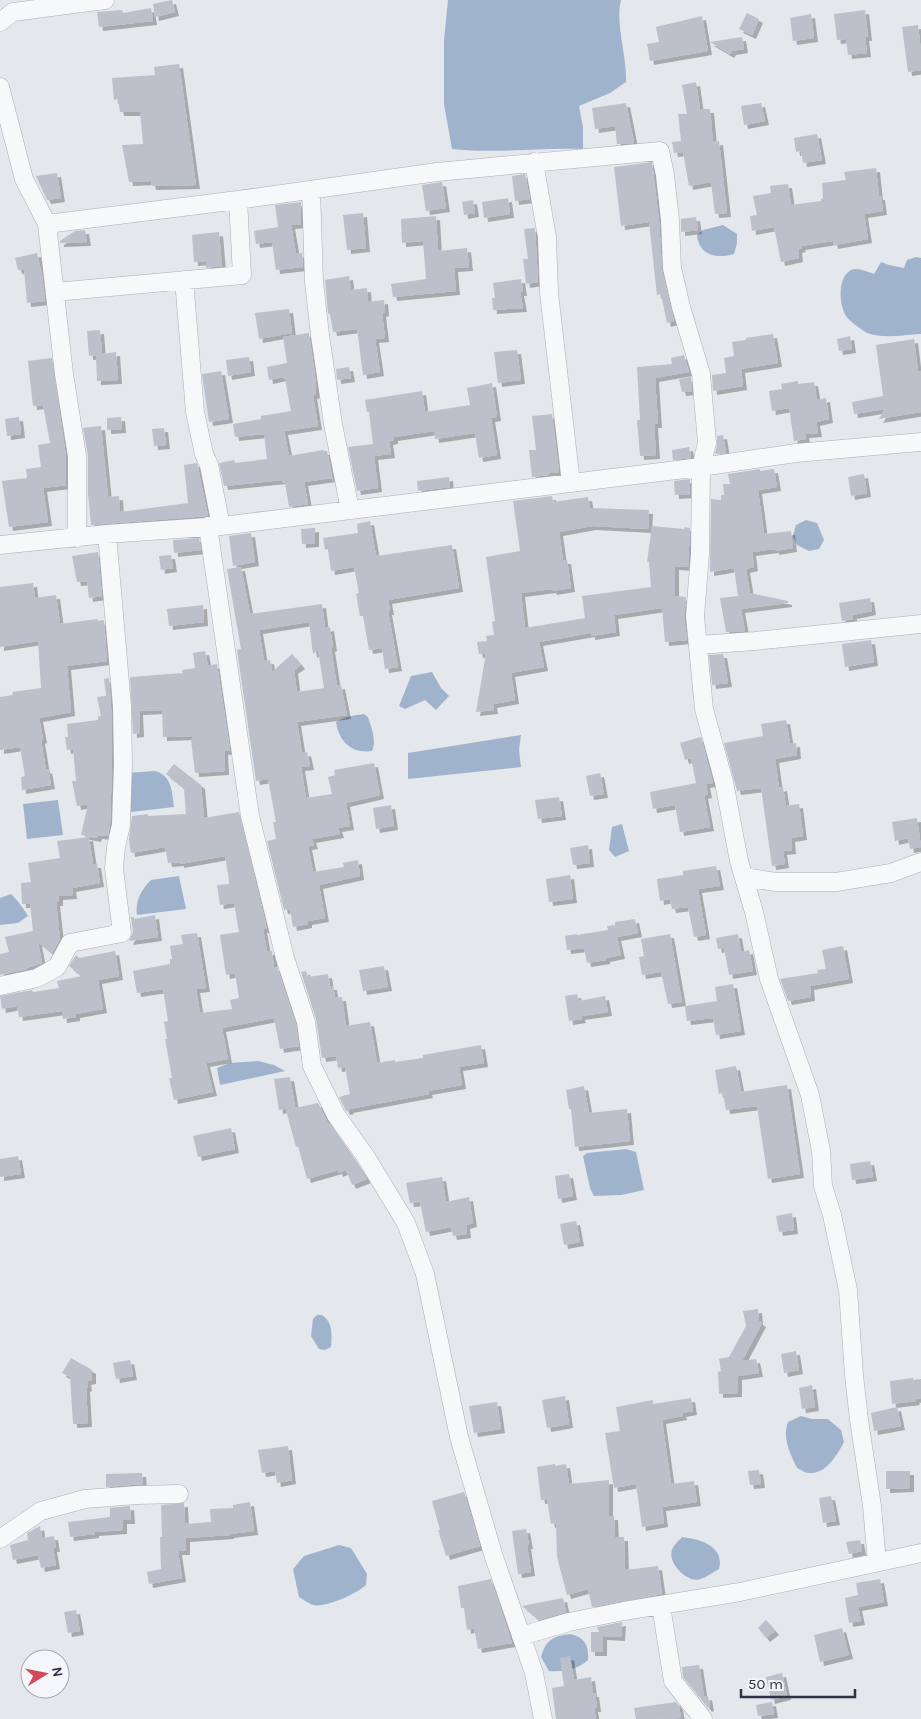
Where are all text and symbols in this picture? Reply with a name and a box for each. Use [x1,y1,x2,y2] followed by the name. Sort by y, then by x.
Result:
[20,1649,70,1699] north arrow
[48,1665,67,1678] text: N
[741,1666,855,1698] scale bar
[748,1675,783,1693] text: 50 m

